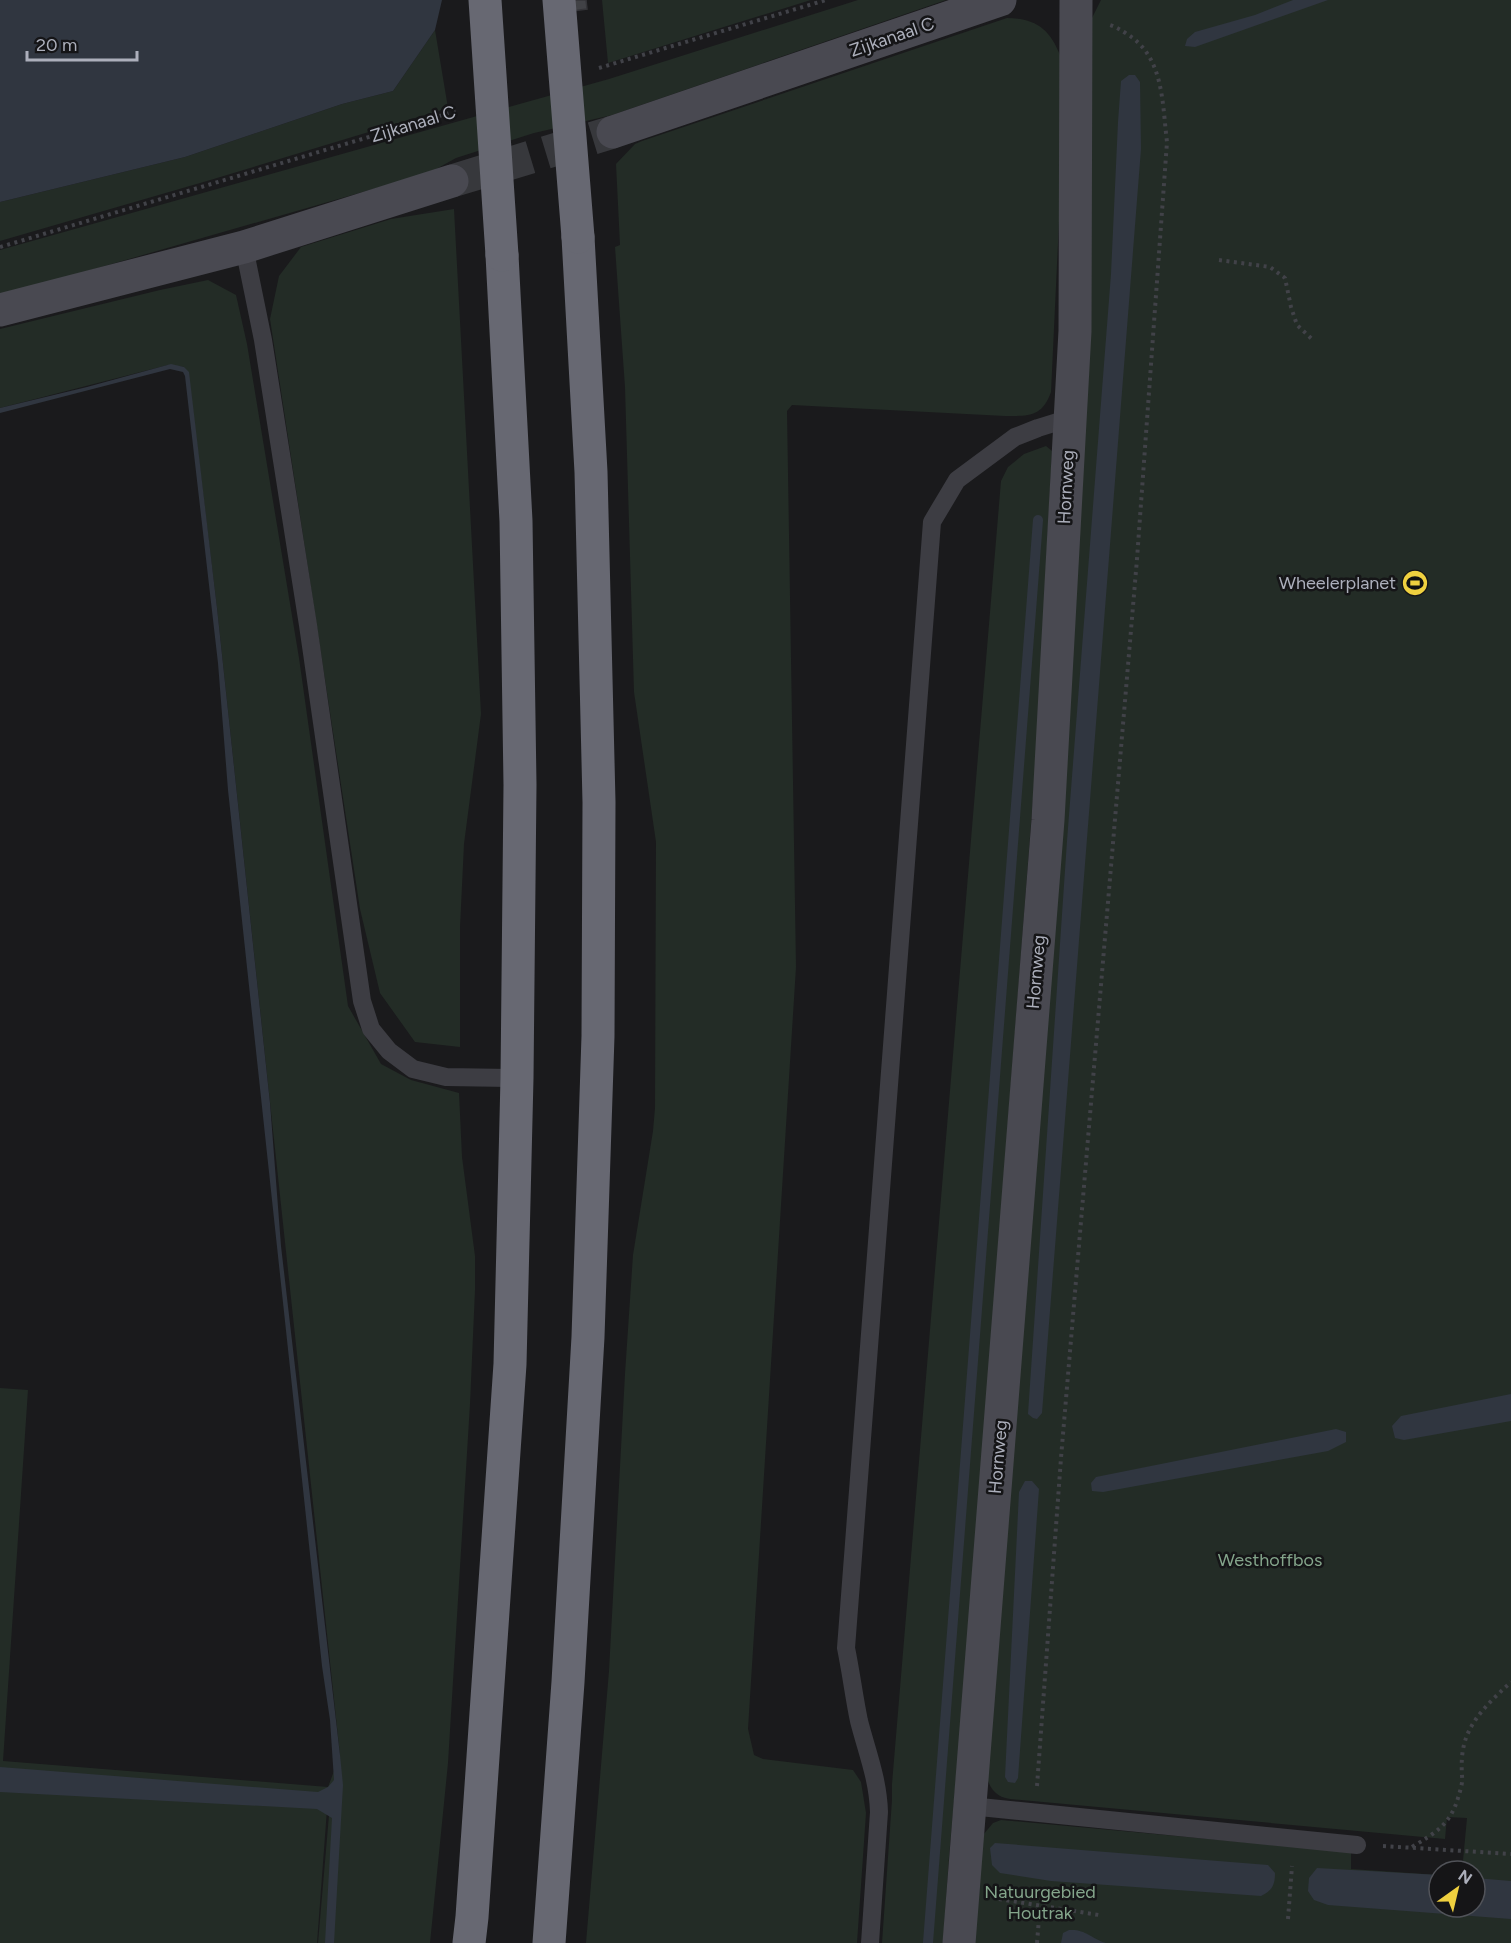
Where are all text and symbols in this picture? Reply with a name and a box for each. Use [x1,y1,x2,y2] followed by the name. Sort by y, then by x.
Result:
[847,12,937,62] street label: Zijkanaal C
[27,24,136,62] scale bar
[36,34,77,56] text: 20 m
[368,101,458,147] street label: Zijkanaal C
[1053,449,1079,525] street label: Hornweg
[1400,568,1430,598] sports icon: Wheelerplanet
[1279,572,1396,594] place label: Wheelerplanet
[1022,934,1050,1010] street label: Hornweg
[984,1419,1012,1495] street label: Hornweg
[1218,1549,1322,1571] park label: Westhoffbos
[1427,1859,1487,1919] north arrow
[1455,1866,1476,1888] text: N
[984,1881,1096,1924] park label: Natuurgebied Houtrak

